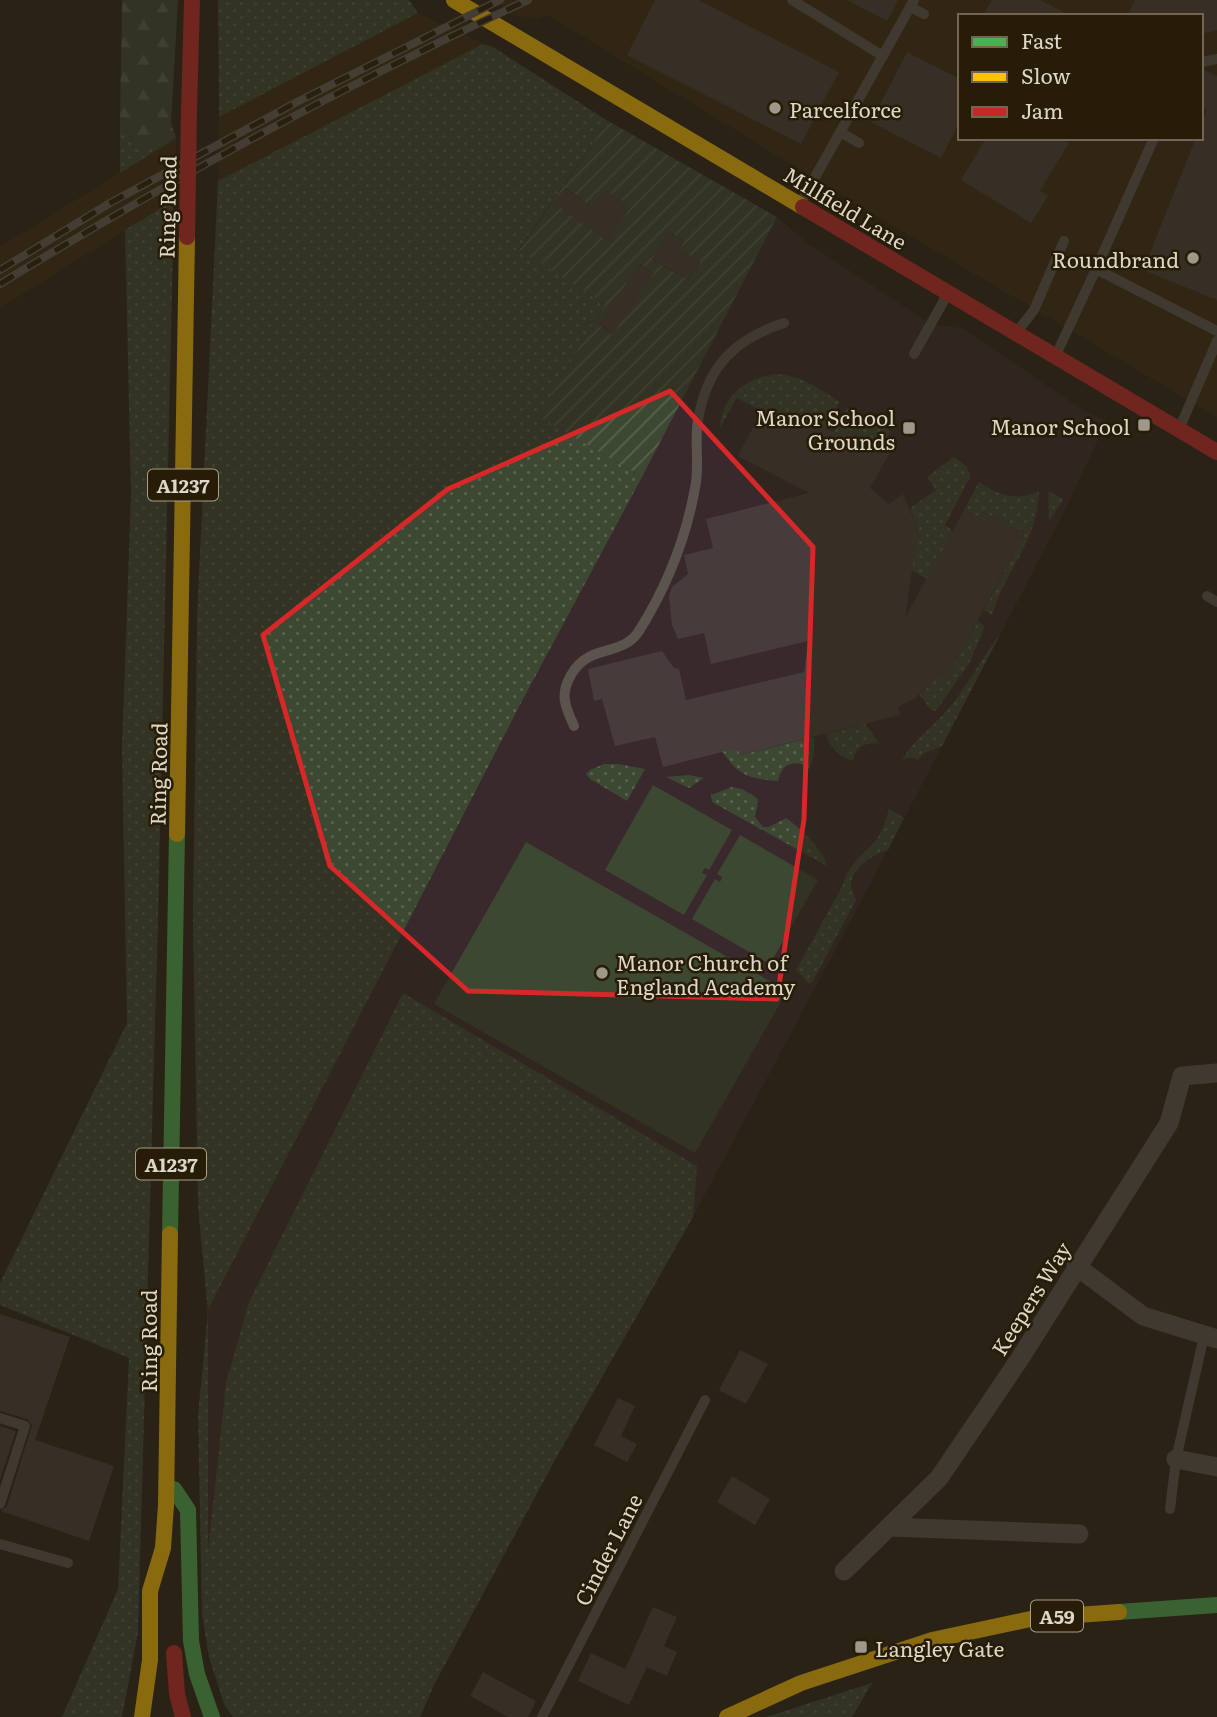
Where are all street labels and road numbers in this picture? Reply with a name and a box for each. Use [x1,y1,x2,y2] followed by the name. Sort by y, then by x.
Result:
[150,155,182,259] street label: Ring Road
[778,158,914,256] street label: Millfield Lane
[148,470,218,500] road number: A1237
[141,722,173,826] street label: Ring Road
[136,1148,206,1180] road number: A1237
[983,1234,1078,1361] street label: Keepers Way
[132,1289,163,1392] street label: Ring Road
[565,1487,649,1610] street label: Cinder Lane
[1031,1600,1083,1632] road number: A59

